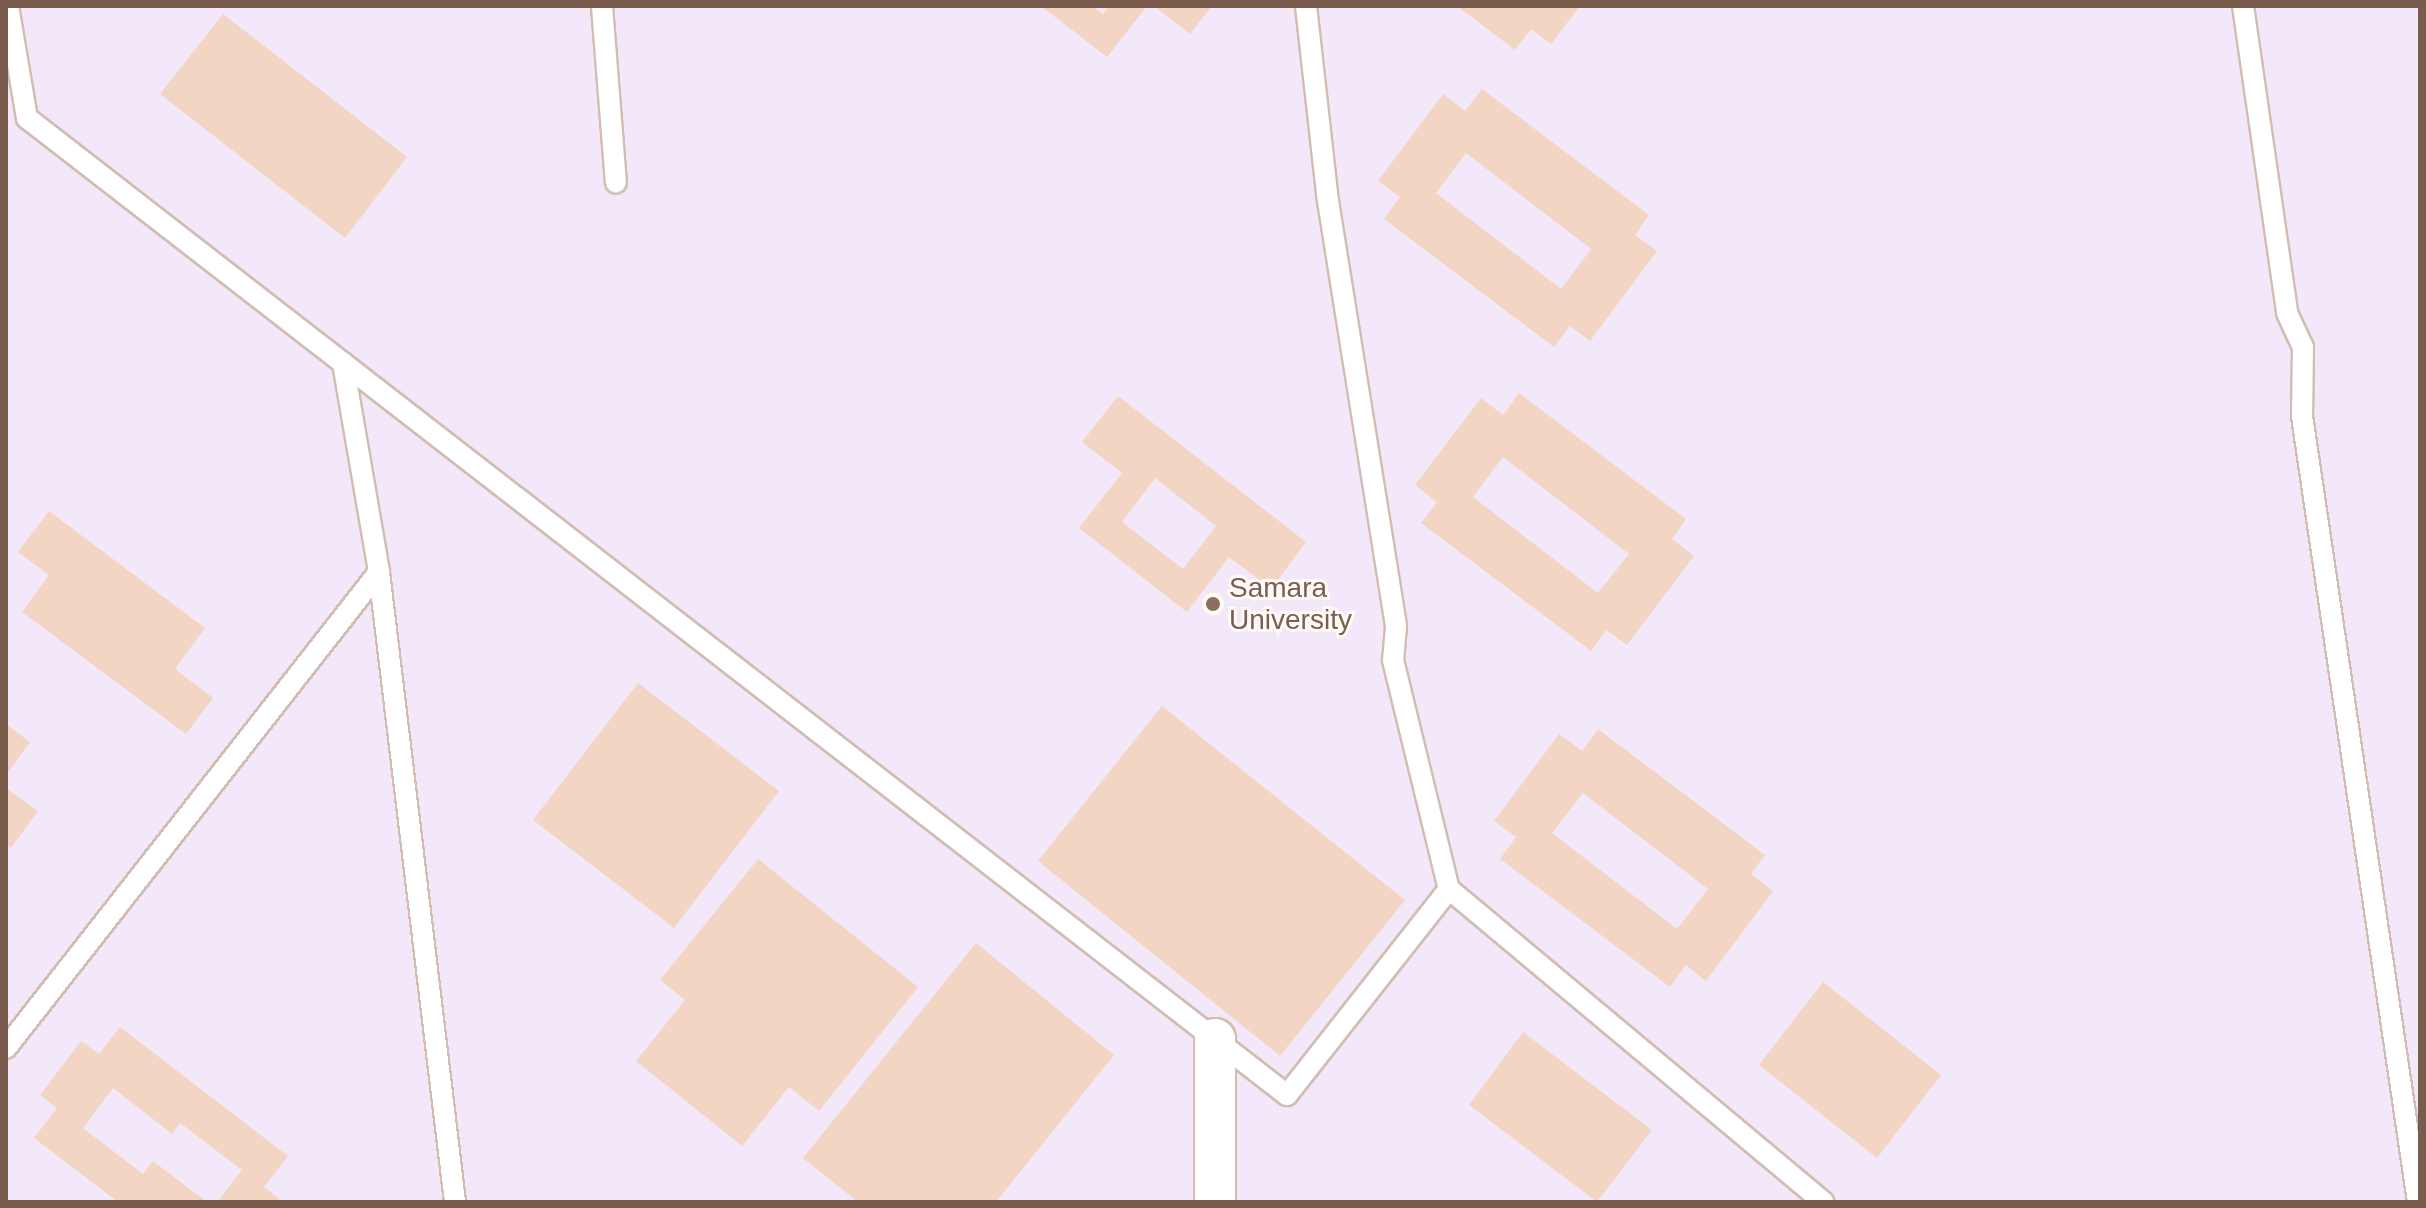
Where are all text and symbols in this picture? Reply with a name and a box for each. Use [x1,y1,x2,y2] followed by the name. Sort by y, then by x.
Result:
[1229,571,1352,637] place label: Samara University
[1204,595,1222,613] marker: Samara University

